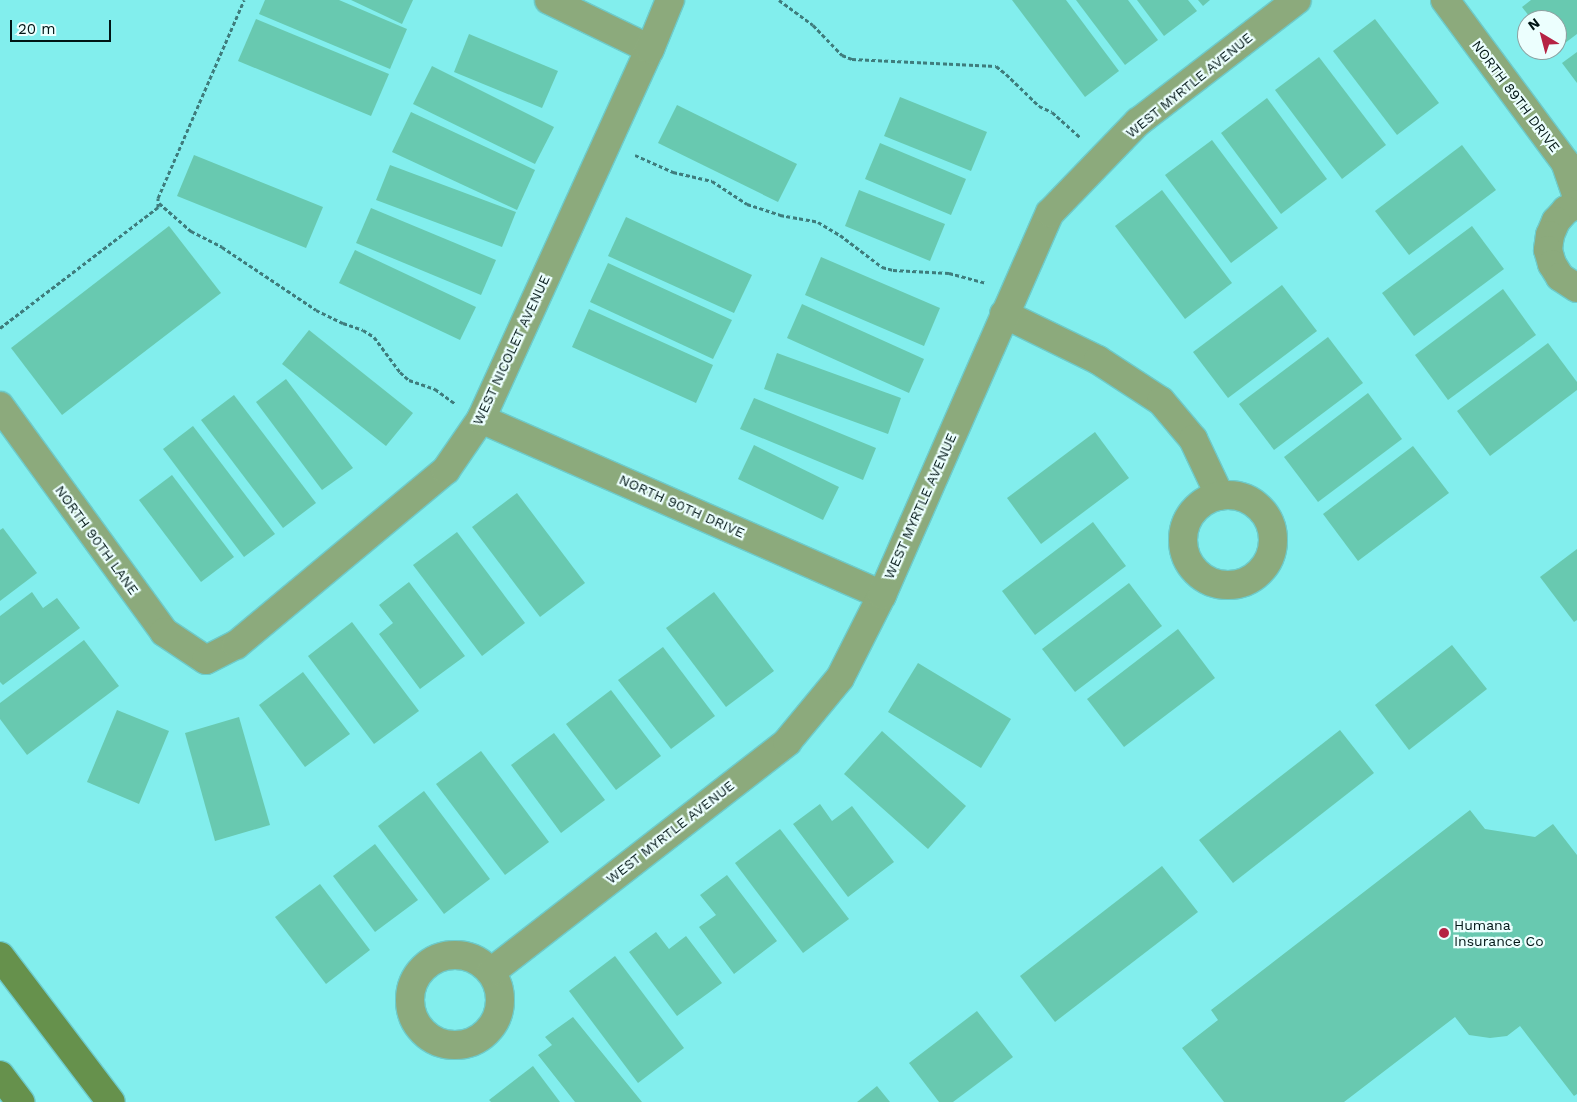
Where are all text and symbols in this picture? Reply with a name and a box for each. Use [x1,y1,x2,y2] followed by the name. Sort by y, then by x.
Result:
[12,10,114,42] scale bar
[1517,10,1567,60] north arrow
[1525,14,1543,33] text: N
[18,20,56,38] text: 20 m
[1122,28,1256,142] street label: WEST MYRTLE AVENUE
[1469,37,1563,155] street label: NORTH 89TH DRIVE
[469,272,553,428] street label: WEST NICOLET AVENUE
[880,430,960,582] street label: WEST MYRTLE AVENUE
[617,471,747,541] street label: NORTH 90TH DRIVE
[52,482,142,598] street label: NORTH 90TH LANE
[602,776,738,888] street label: WEST MYRTLE AVENUE
[1454,917,1544,950] place label: Humana Insurance Co
[1438,927,1450,939] marker: Humana Insurance Co

